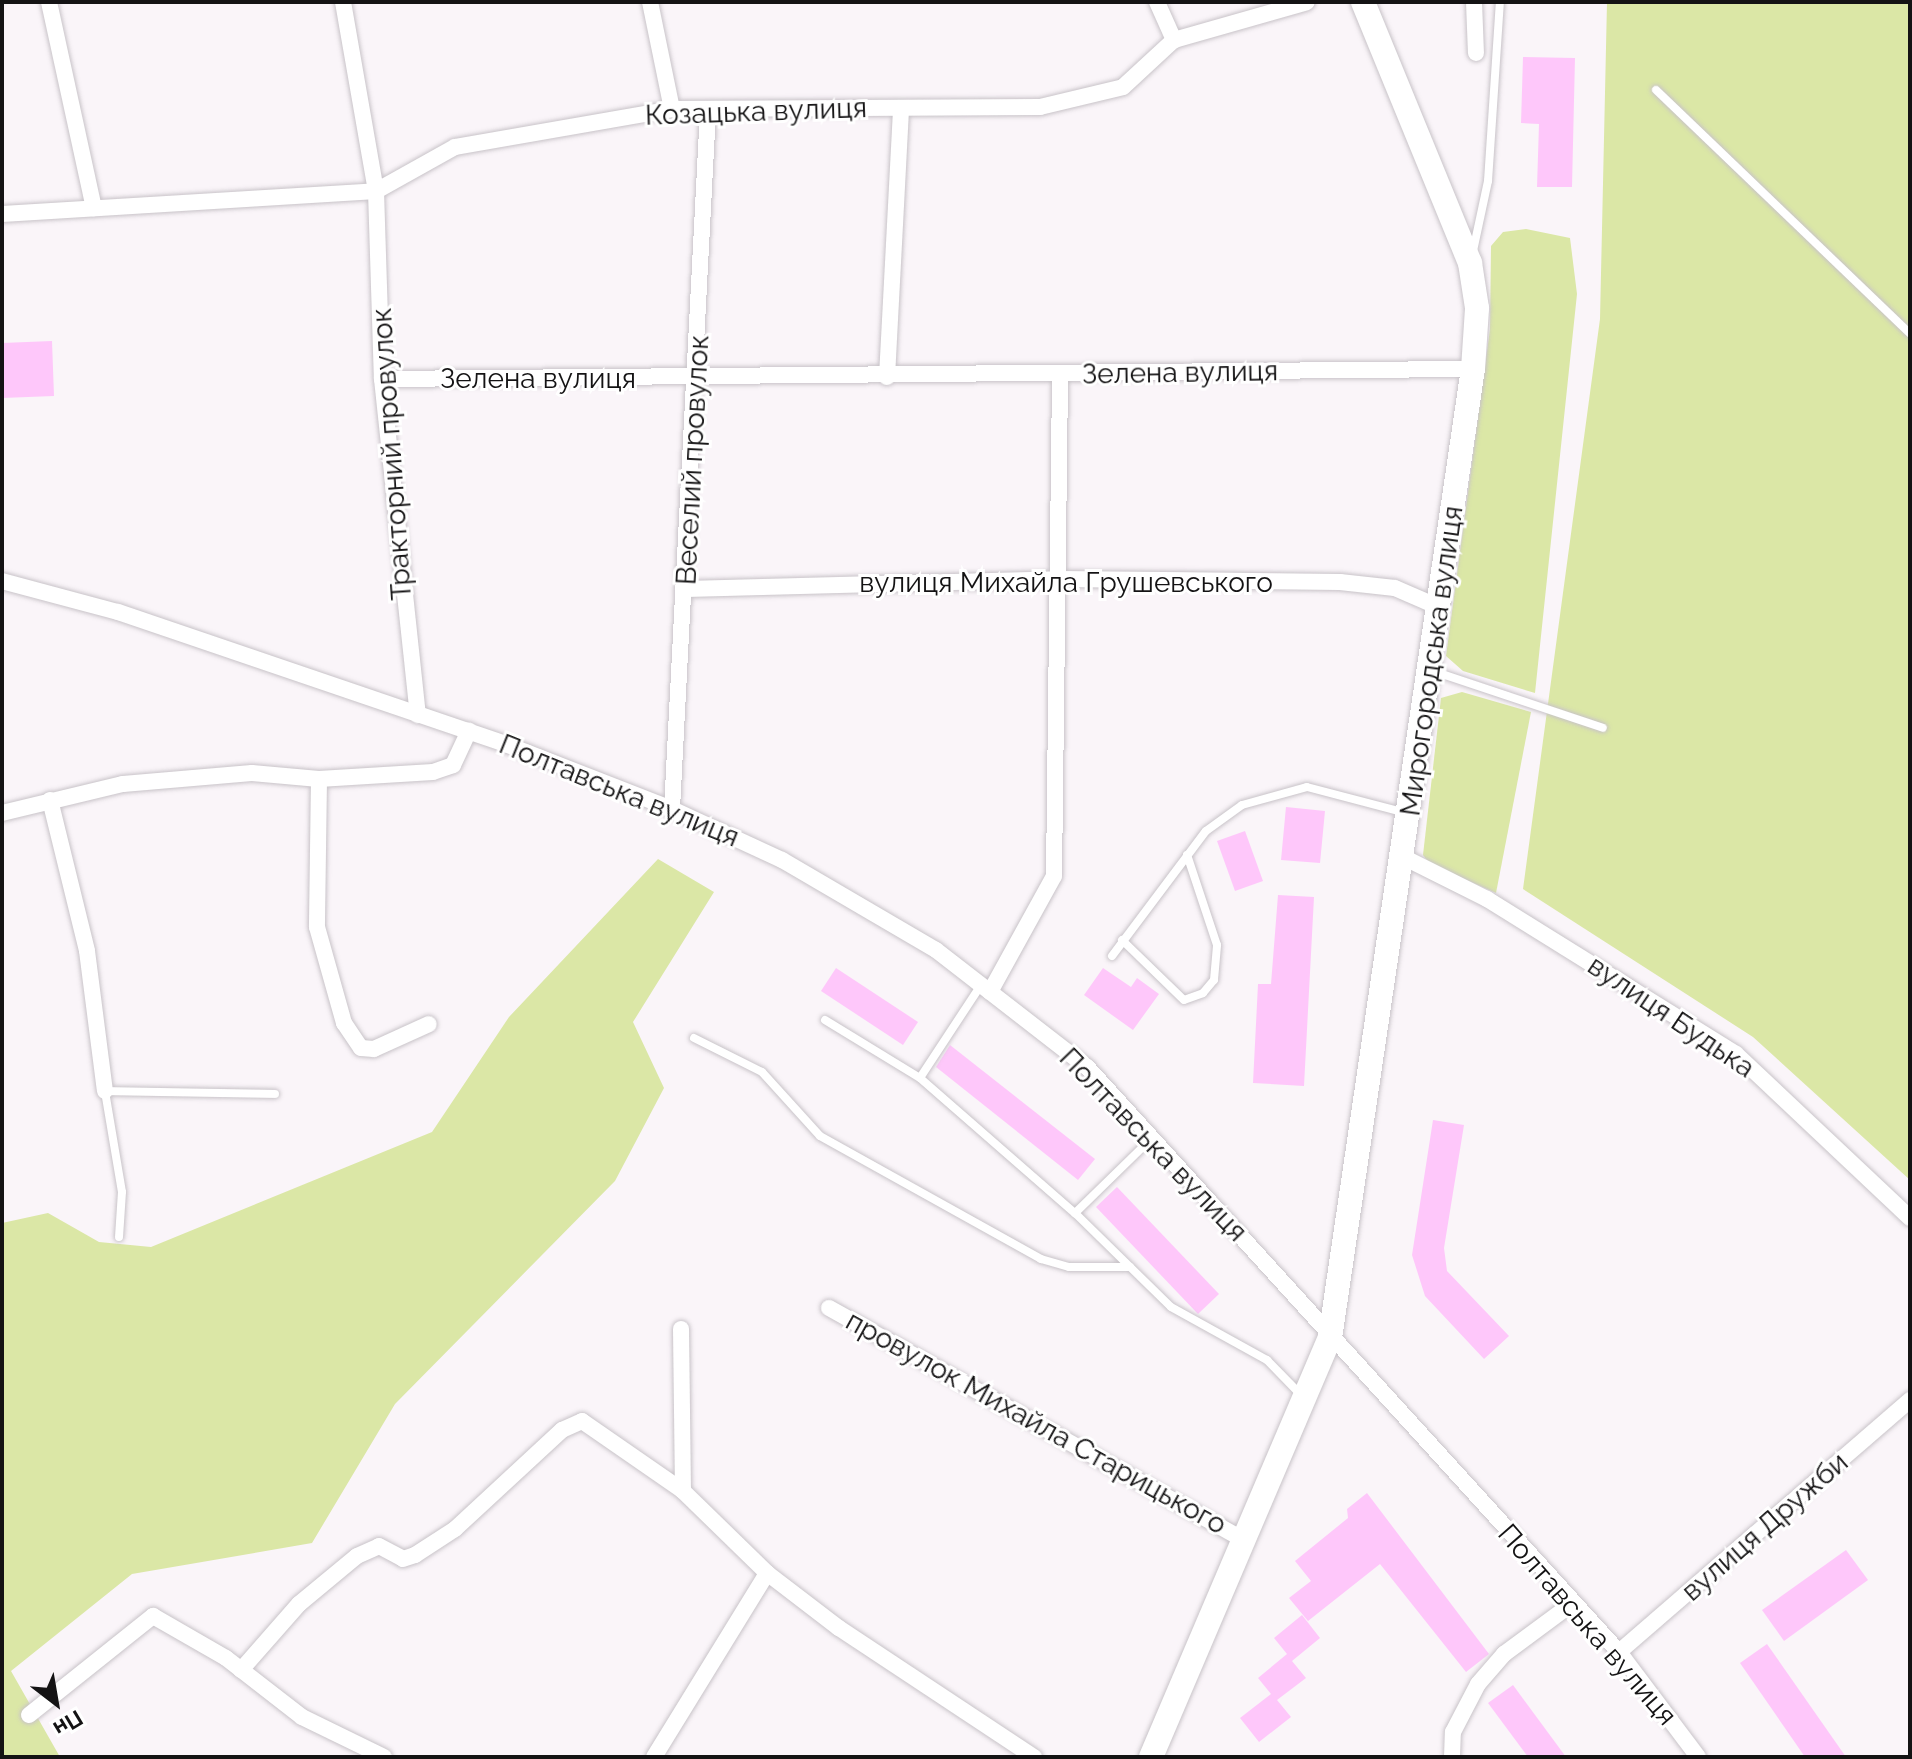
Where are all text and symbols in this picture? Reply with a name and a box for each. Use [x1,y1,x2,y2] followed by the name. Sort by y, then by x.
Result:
[645,91,867,133] street label: Козацька вулиця
[365,307,419,601] street label: Тракторний провулок
[670,334,716,586] street label: Веселий провулок
[1082,354,1278,392] street label: Зелена вулиця
[440,362,636,396] street label: Зелена вулиця
[1394,504,1470,818] street label: Мирогородська вулиця
[859,566,1273,600] street label: вулиця Михайла Грушевського
[494,728,744,854] street label: Полтавська вулиця
[1581,949,1761,1085] street label: вулиця Будька
[1052,1041,1254,1249] street label: Полтавська вулиця
[840,1304,1232,1542] street label: провулок Михайла Старицького
[1675,1446,1855,1608] street label: вулиця Дружби
[1491,1518,1683,1732] street label: Полтавська вулиця
[16,1663,96,1743] north arrow
[49,1705,88,1742] text: Пн

